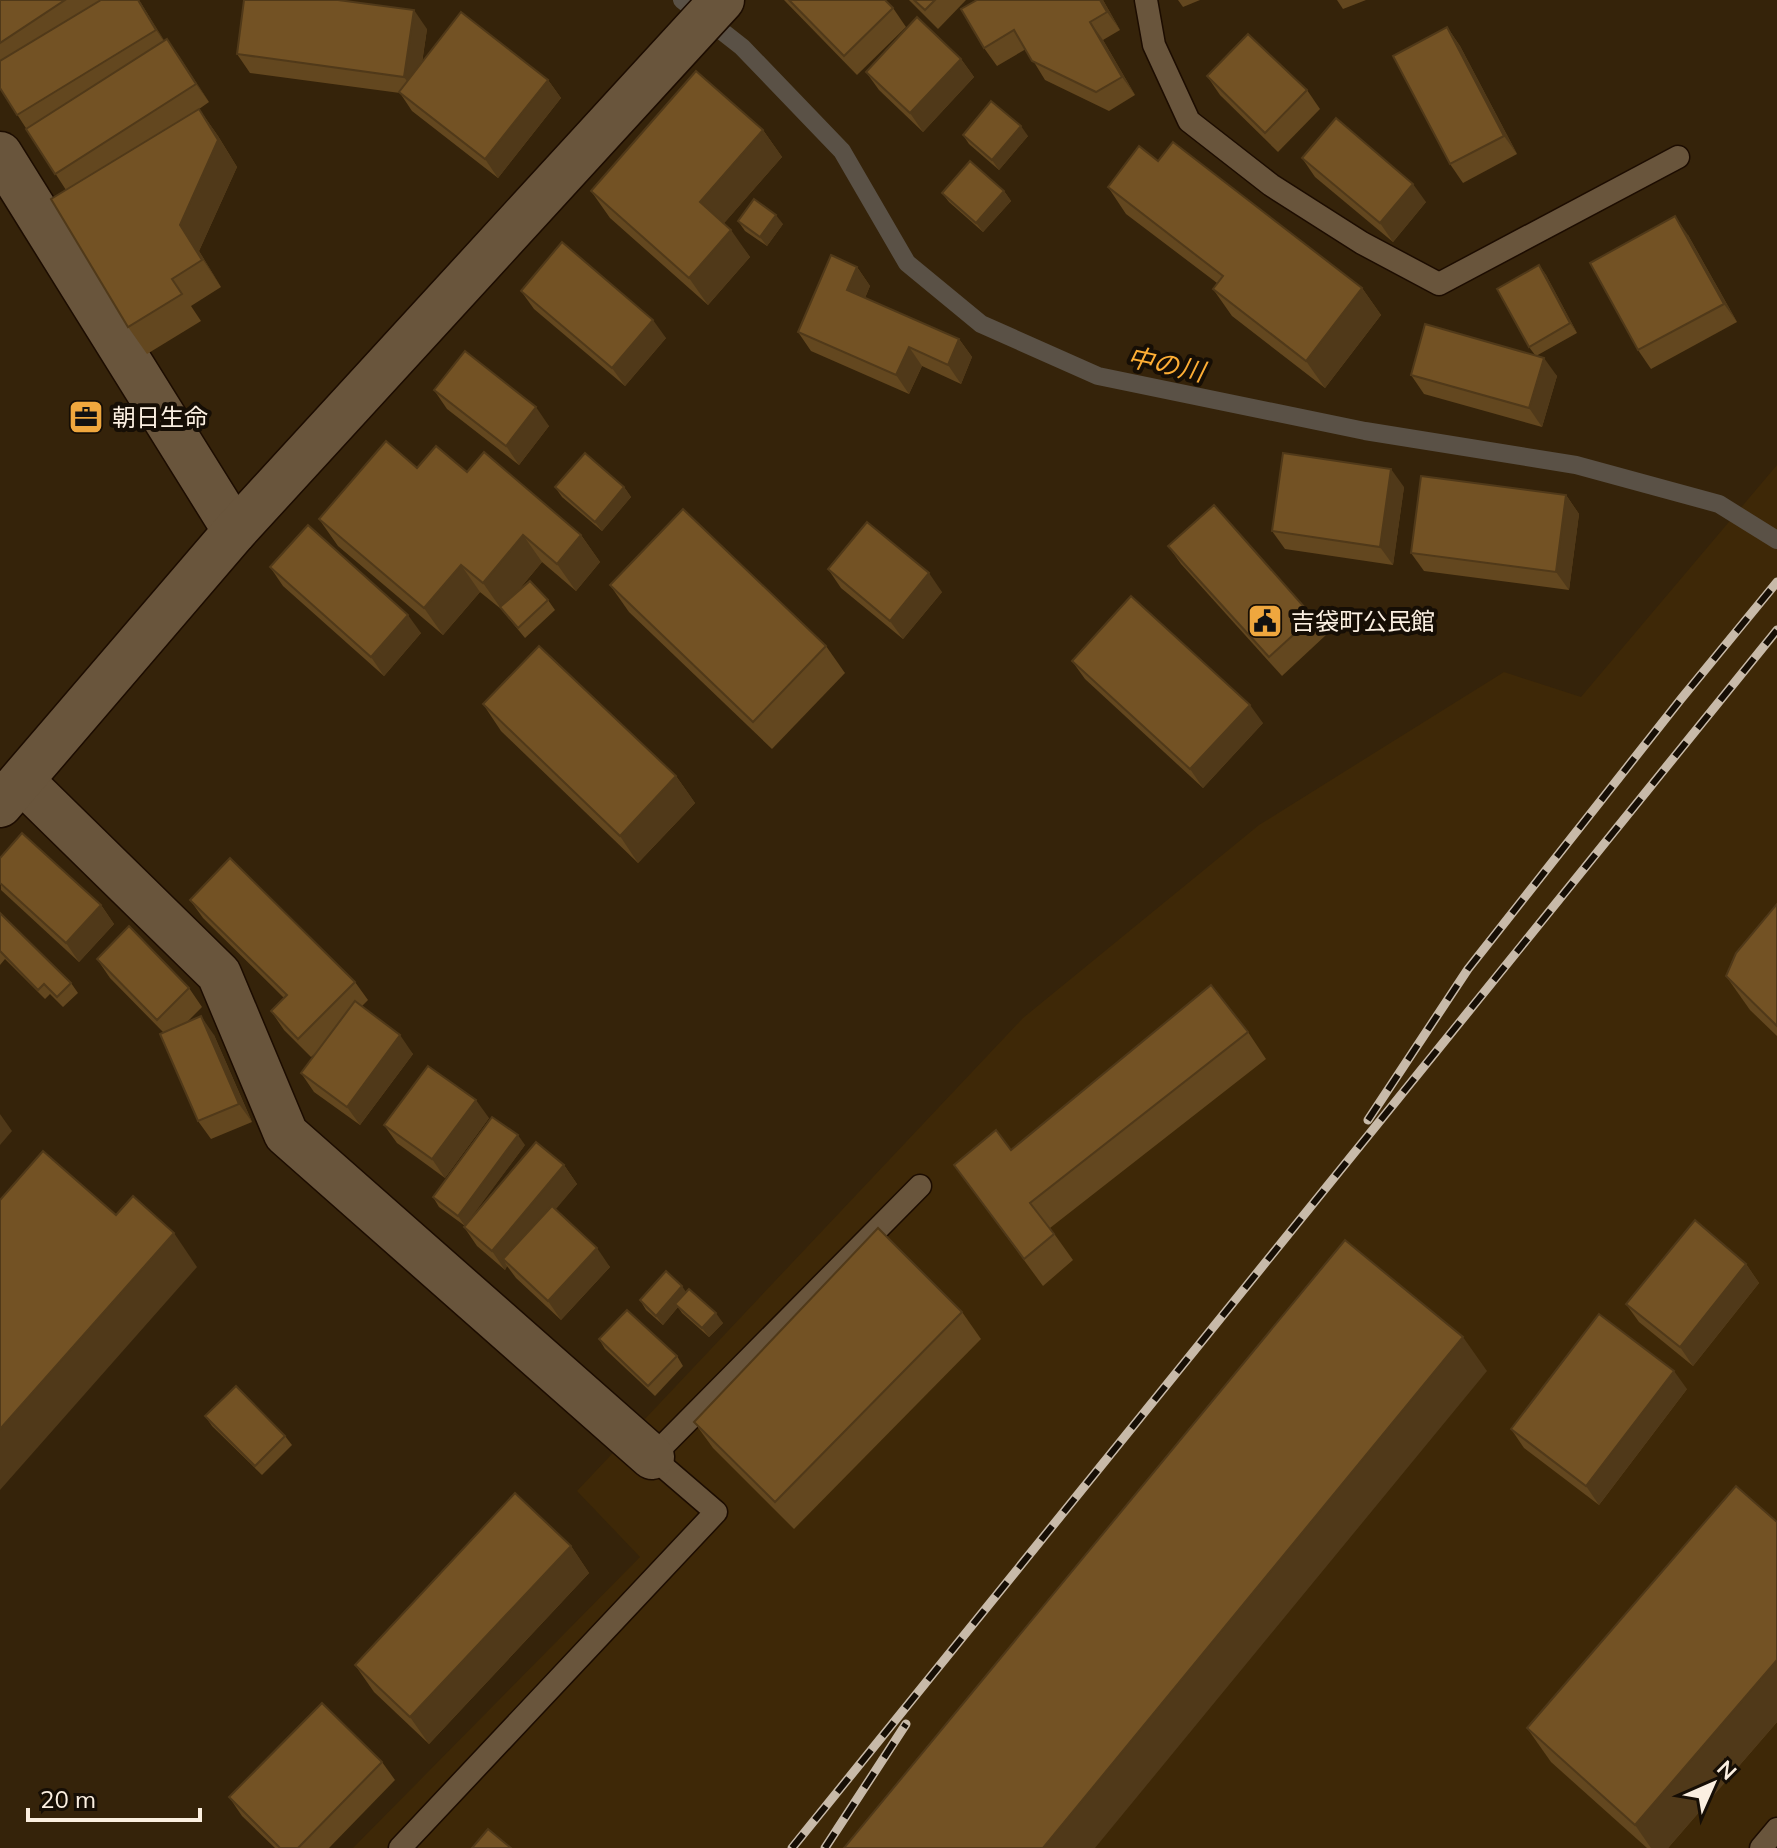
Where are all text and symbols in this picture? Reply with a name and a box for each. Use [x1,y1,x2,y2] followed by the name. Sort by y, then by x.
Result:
[1124,340,1211,389] water label: 中の川
[67,398,105,436] office icon: 朝日生命
[112,402,208,432] place label: 朝日生命
[1246,602,1284,640] public building icon: 吉袋町公民館
[1291,606,1435,636] place label: 吉袋町公民館
[1673,1744,1753,1824] north arrow
[1711,1754,1743,1786] text: N
[28,1772,200,1822] scale bar
[40,1784,96,1814] text: 20 m

